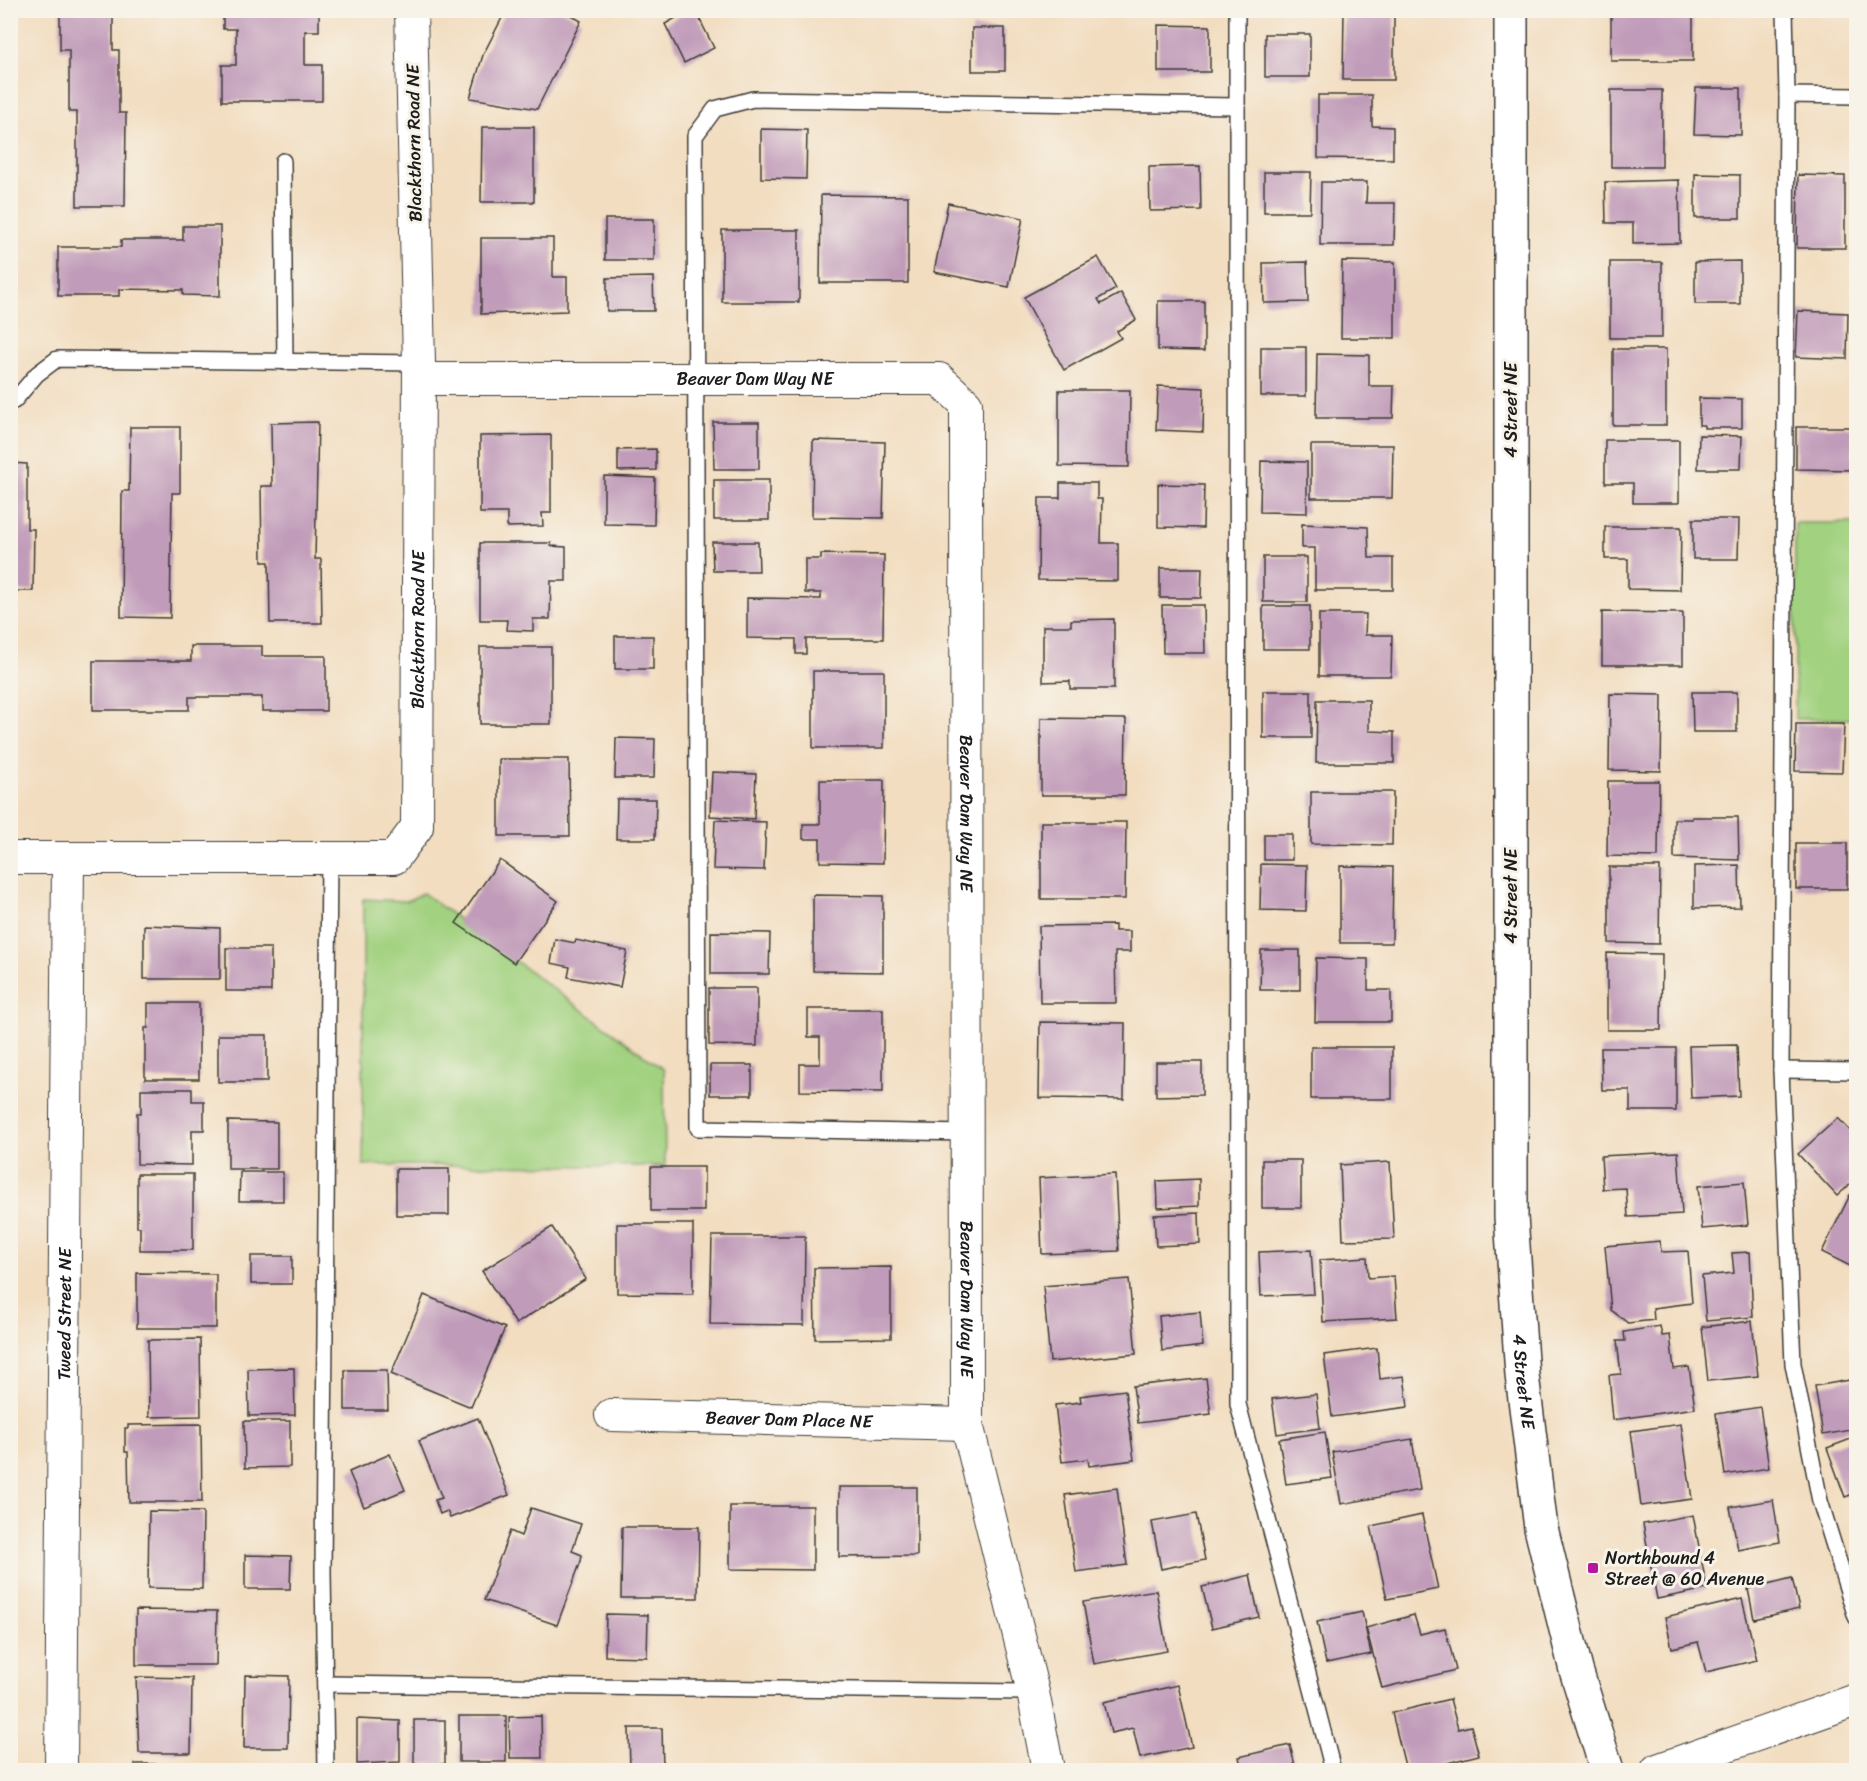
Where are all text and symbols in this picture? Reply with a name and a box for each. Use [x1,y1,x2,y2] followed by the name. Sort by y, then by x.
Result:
[397,63,431,222] street label: Blackthorn Road NE
[1495,361,1527,458] street label: 4 Street NE
[677,363,835,395] street label: Beaver Dam Way NE
[402,549,434,709] street label: Blackthorn Road NE
[950,735,982,893] street label: Beaver Dam Way NE
[1495,847,1527,944] street label: 4 Street NE
[951,1221,983,1379] street label: Beaver Dam Way NE
[48,1247,81,1380] street label: Tweed Street NE
[1503,1333,1545,1432] street label: 4 Street NE
[705,1401,874,1438] street label: Beaver Dam Place NE
[1605,1542,1765,1595] place label: Northbound 4 Street @ 60 Avenue
[1586,1561,1600,1575] marker: Northbound 4 Street @ 60 Avenue

